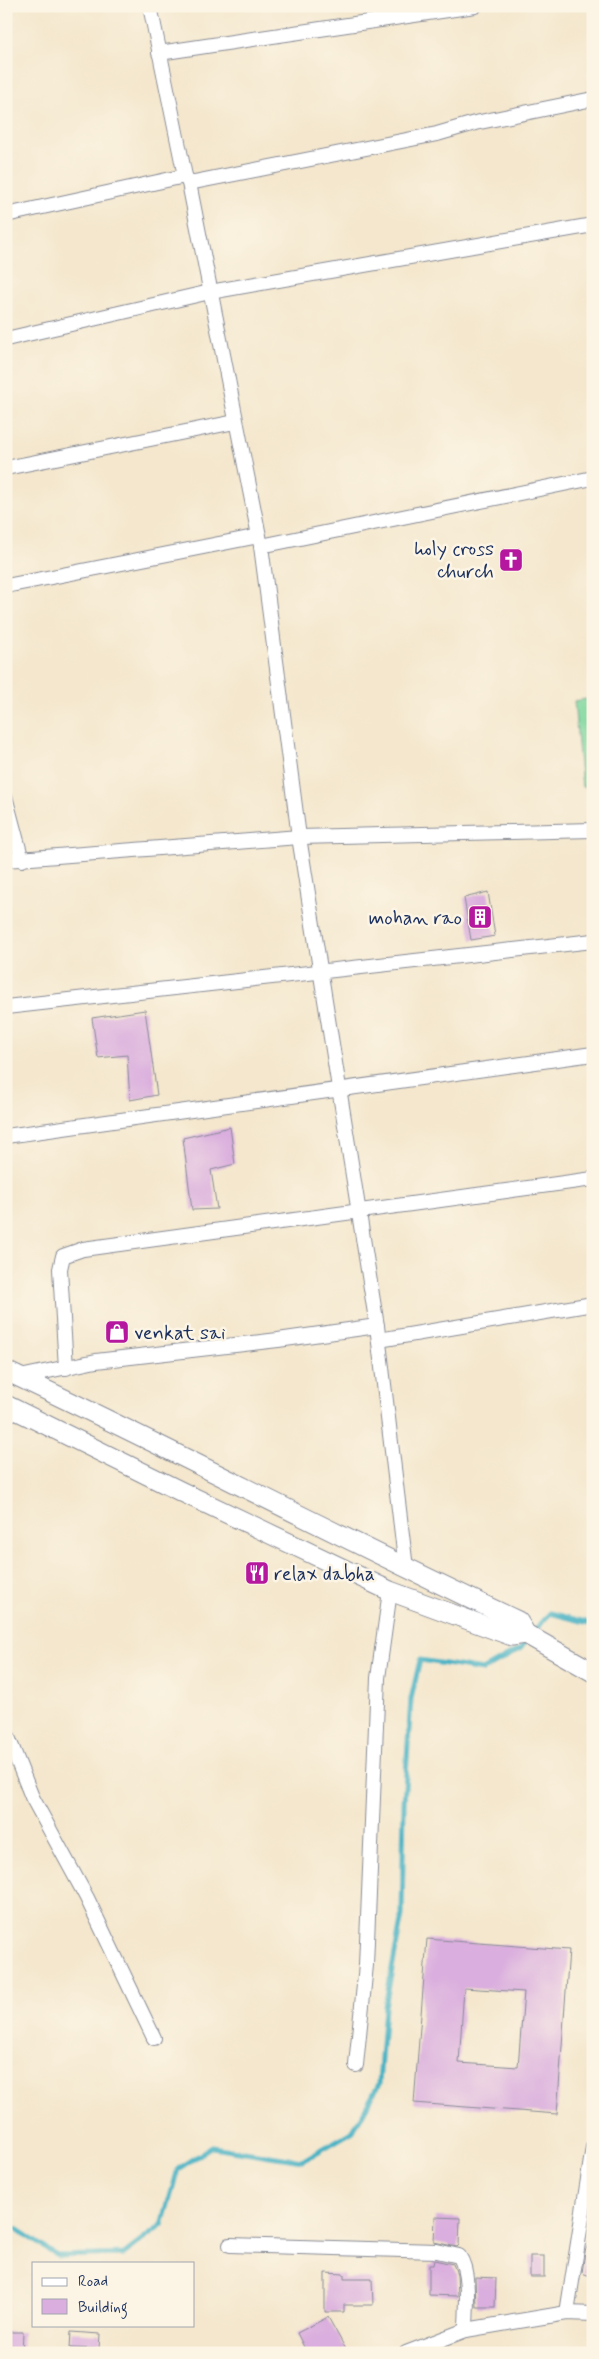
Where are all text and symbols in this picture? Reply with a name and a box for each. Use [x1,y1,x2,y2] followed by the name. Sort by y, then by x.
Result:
[414,536,494,586] place label: holy cross church
[498,547,524,573] church icon: holy cross church
[467,904,493,930] building icon: mohan rao
[368,905,462,932] place label: mohan rao
[104,1319,130,1345] shop icon: venkat sai
[134,1320,225,1347] place label: venkat sai
[244,1560,270,1586] restaurant icon: relax dabha
[274,1561,375,1588] place label: relax dabha
[32,2262,195,2326] legend
[78,2272,108,2292] text: Road
[78,2298,128,2319] text: Building

